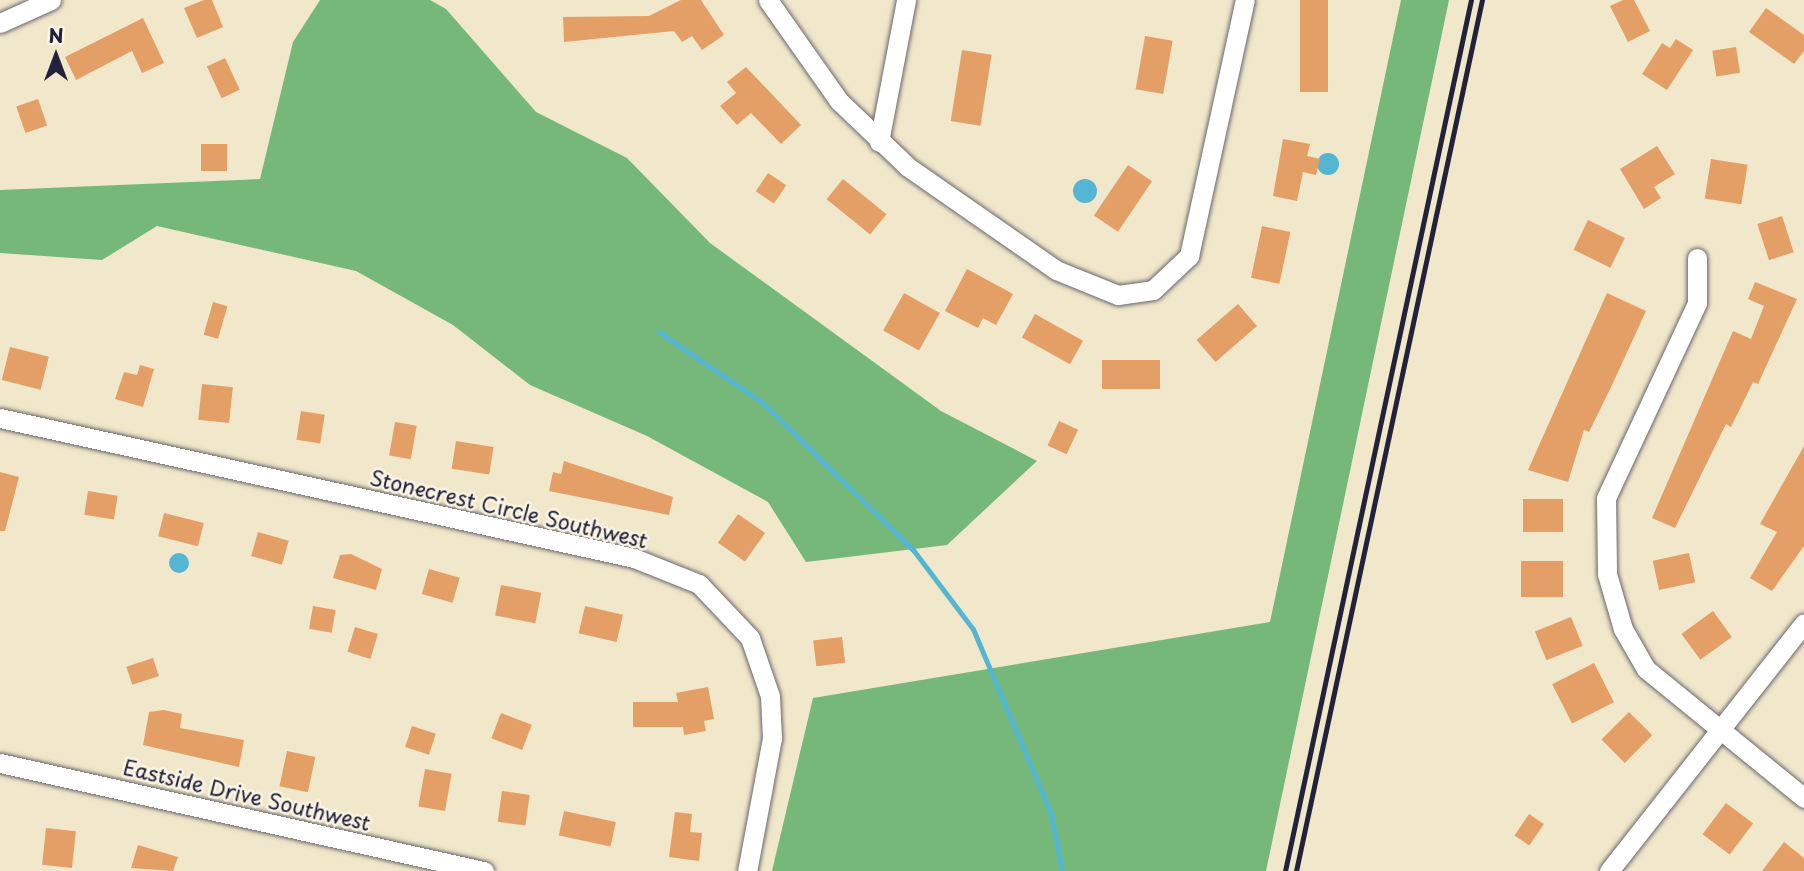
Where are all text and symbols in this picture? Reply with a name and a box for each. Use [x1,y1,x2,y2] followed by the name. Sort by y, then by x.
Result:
[21,21,91,91] north arrow
[48,21,64,49] text: N
[368,464,650,552] street label: Stonecrest Circle Southwest
[121,753,373,835] street label: Eastside Drive Southwest

